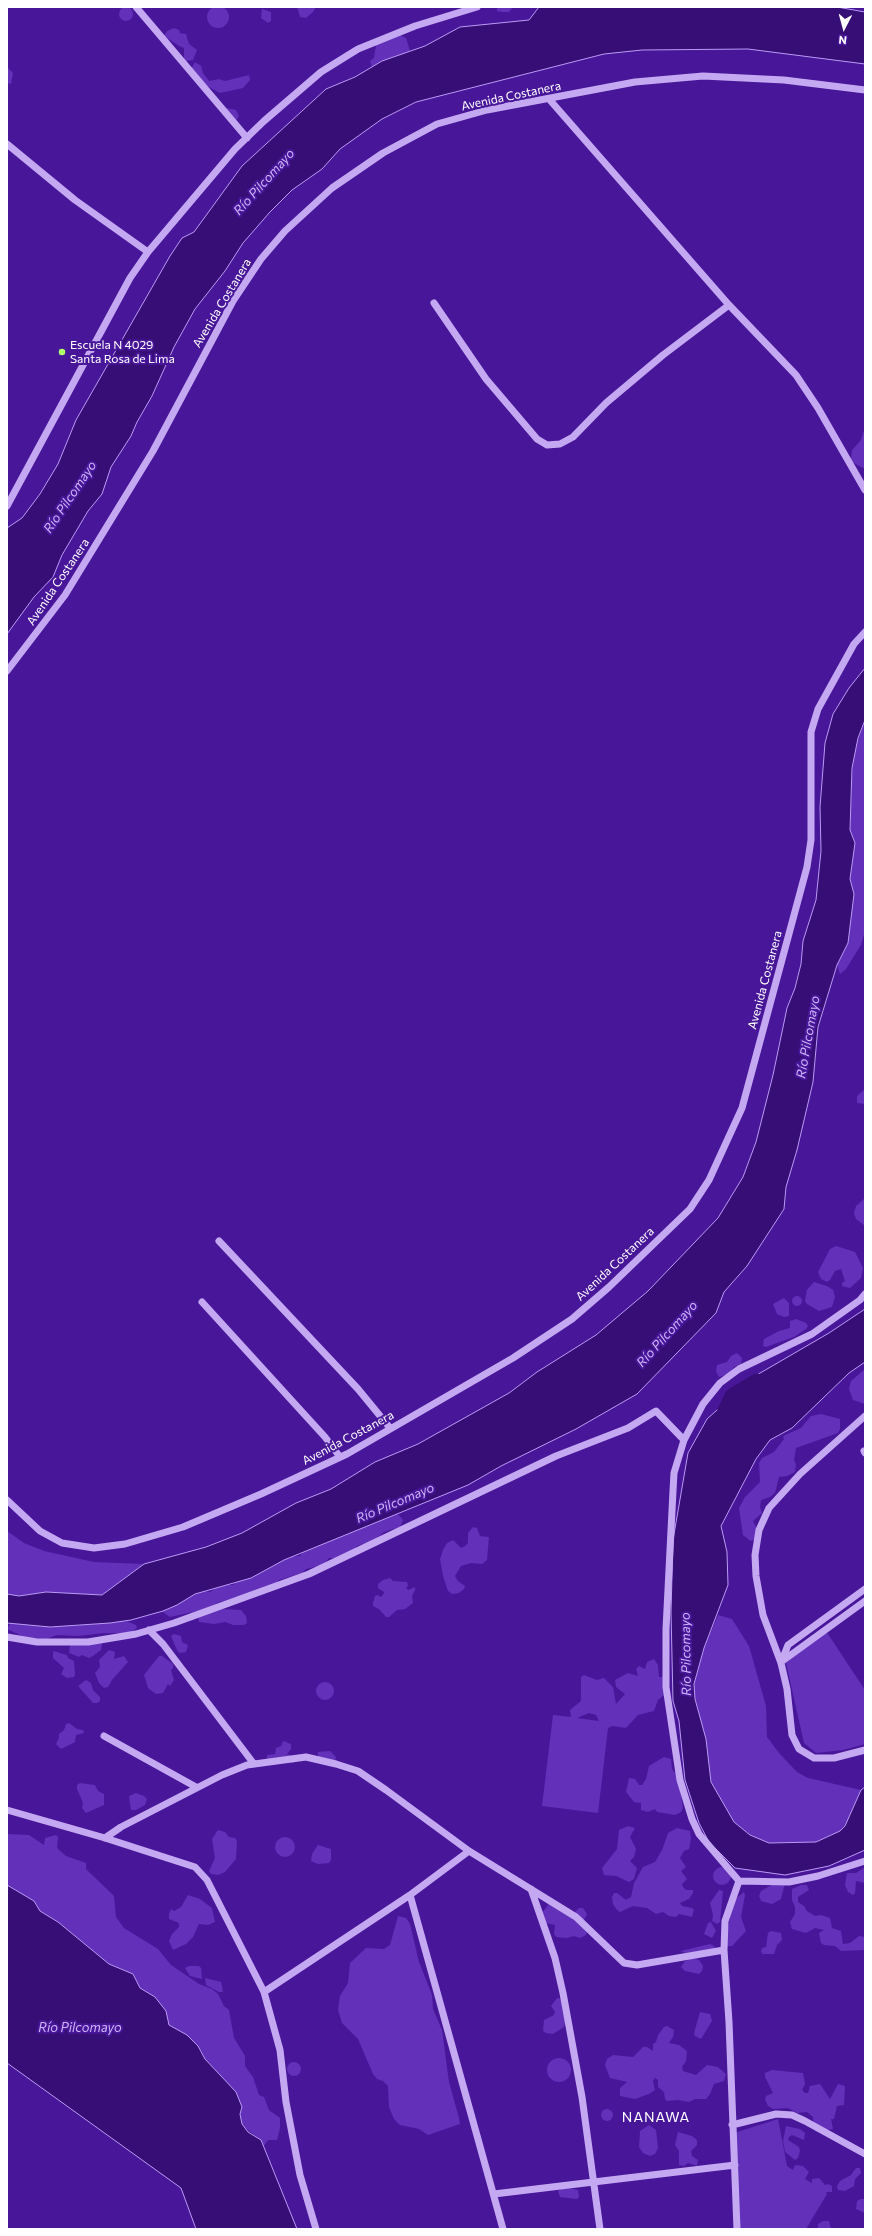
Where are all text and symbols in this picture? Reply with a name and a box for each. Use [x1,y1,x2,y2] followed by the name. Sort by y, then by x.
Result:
[824,8,864,48] north arrow
[838,34,847,47] text: N
[460,78,562,114] street label: Avenida Costanera
[230,146,298,218] water label: Río Pilcomayo
[190,256,254,350] street label: Avenida Costanera
[70,338,175,366] place label: Escuela N 4029 Santa Rosa de Lima
[57,347,67,357] marker: Escuela N 4029 Santa Rosa de Lima
[40,458,100,536] water label: Río Pilcomayo
[24,536,92,628] street label: Avenida Costanera
[745,929,785,1031] street label: Avenida Costanera
[793,995,823,1079] water label: Río Pilcomayo
[573,1224,657,1304] street label: Avenida Costanera
[633,1298,701,1370] water label: Río Pilcomayo
[300,1408,396,1468] street label: Avenida Costanera
[354,1480,436,1526] water label: Río Pilcomayo
[677,1612,695,1696] water label: Río Pilcomayo
[38,2020,122,2036] water label: Río Pilcomayo
[622,2109,690,2125] district label: NANAWA

